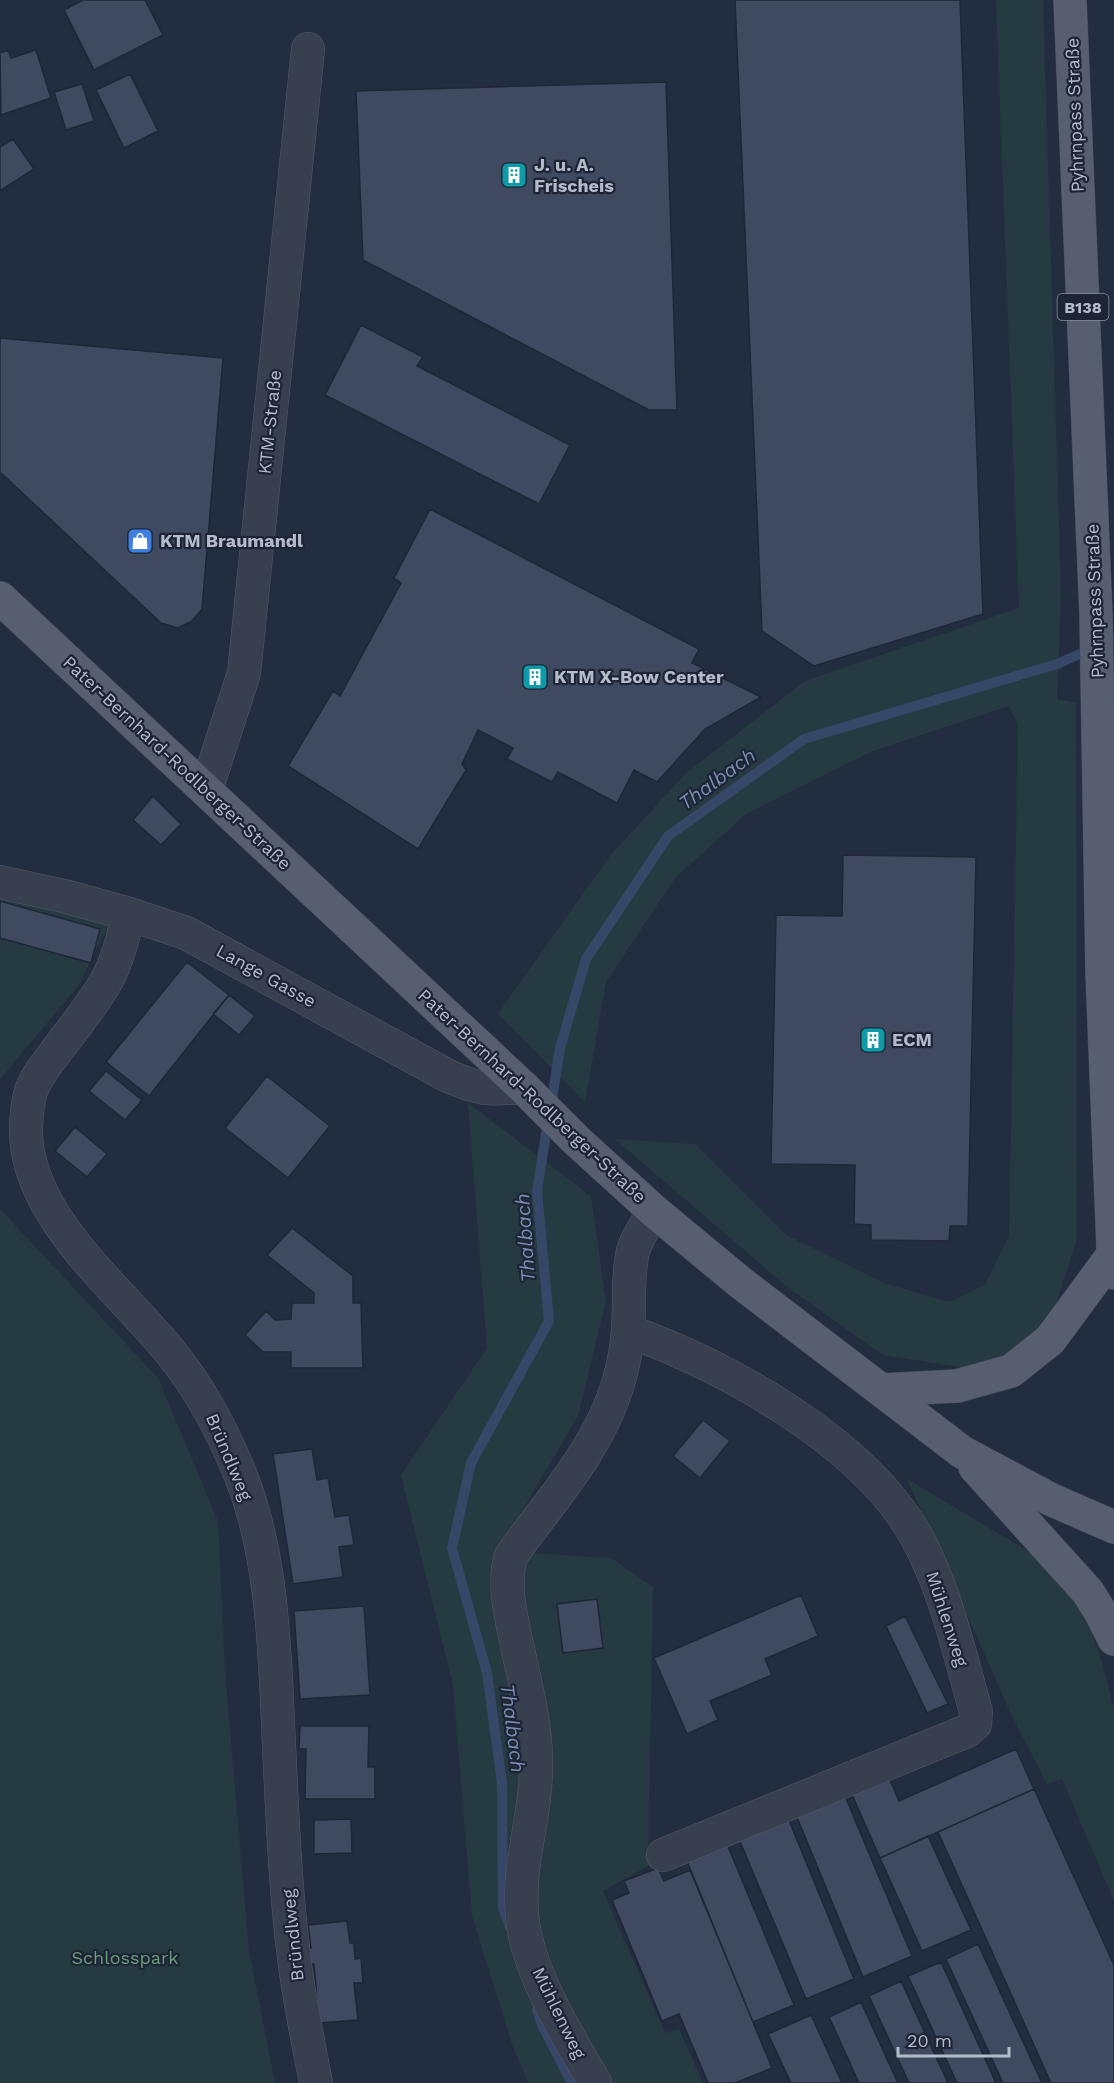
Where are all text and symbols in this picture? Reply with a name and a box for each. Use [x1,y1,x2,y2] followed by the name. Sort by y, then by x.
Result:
[1061,38,1088,193] street label: Pyhrnpass Straße
[534,154,614,196] place label: J. u. A. Frischeis
[499,160,529,190] building icon: J. u. A. Frischeis
[1058,294,1108,320] road number: B138
[254,369,285,475] street label: KTM-Straße
[1081,524,1108,679] street label: Pyhrnpass Straße
[125,526,155,556] shop icon: KTM Braumandl
[160,530,303,551] place label: KTM Braumandl
[59,651,296,874] street label: Pater-Bernhard-Rodlberger-Straße
[520,662,550,692] building icon: KTM X-Bow Center
[554,666,724,687] place label: KTM X-Bow Center
[674,743,760,815] water label: Thalbach
[213,940,320,1012] street label: Lange Gasse
[414,984,651,1207] street label: Pater-Bernhard-Rodlberger-Straße
[858,1025,888,1055] building icon: ECM
[892,1029,932,1050] place label: ECM
[510,1193,540,1283] water label: Thalbach
[202,1410,257,1504] street label: Bründlweg
[922,1568,973,1670] street label: Mühlenweg
[496,1682,530,1774] water label: Thalbach
[277,1888,308,1982] street label: Bründlweg
[71,1947,179,1968] park label: Schlosspark
[528,1964,591,2062] street label: Mühlenweg
[898,2020,1009,2058] scale bar
[907,2030,952,2051] text: 20 m

